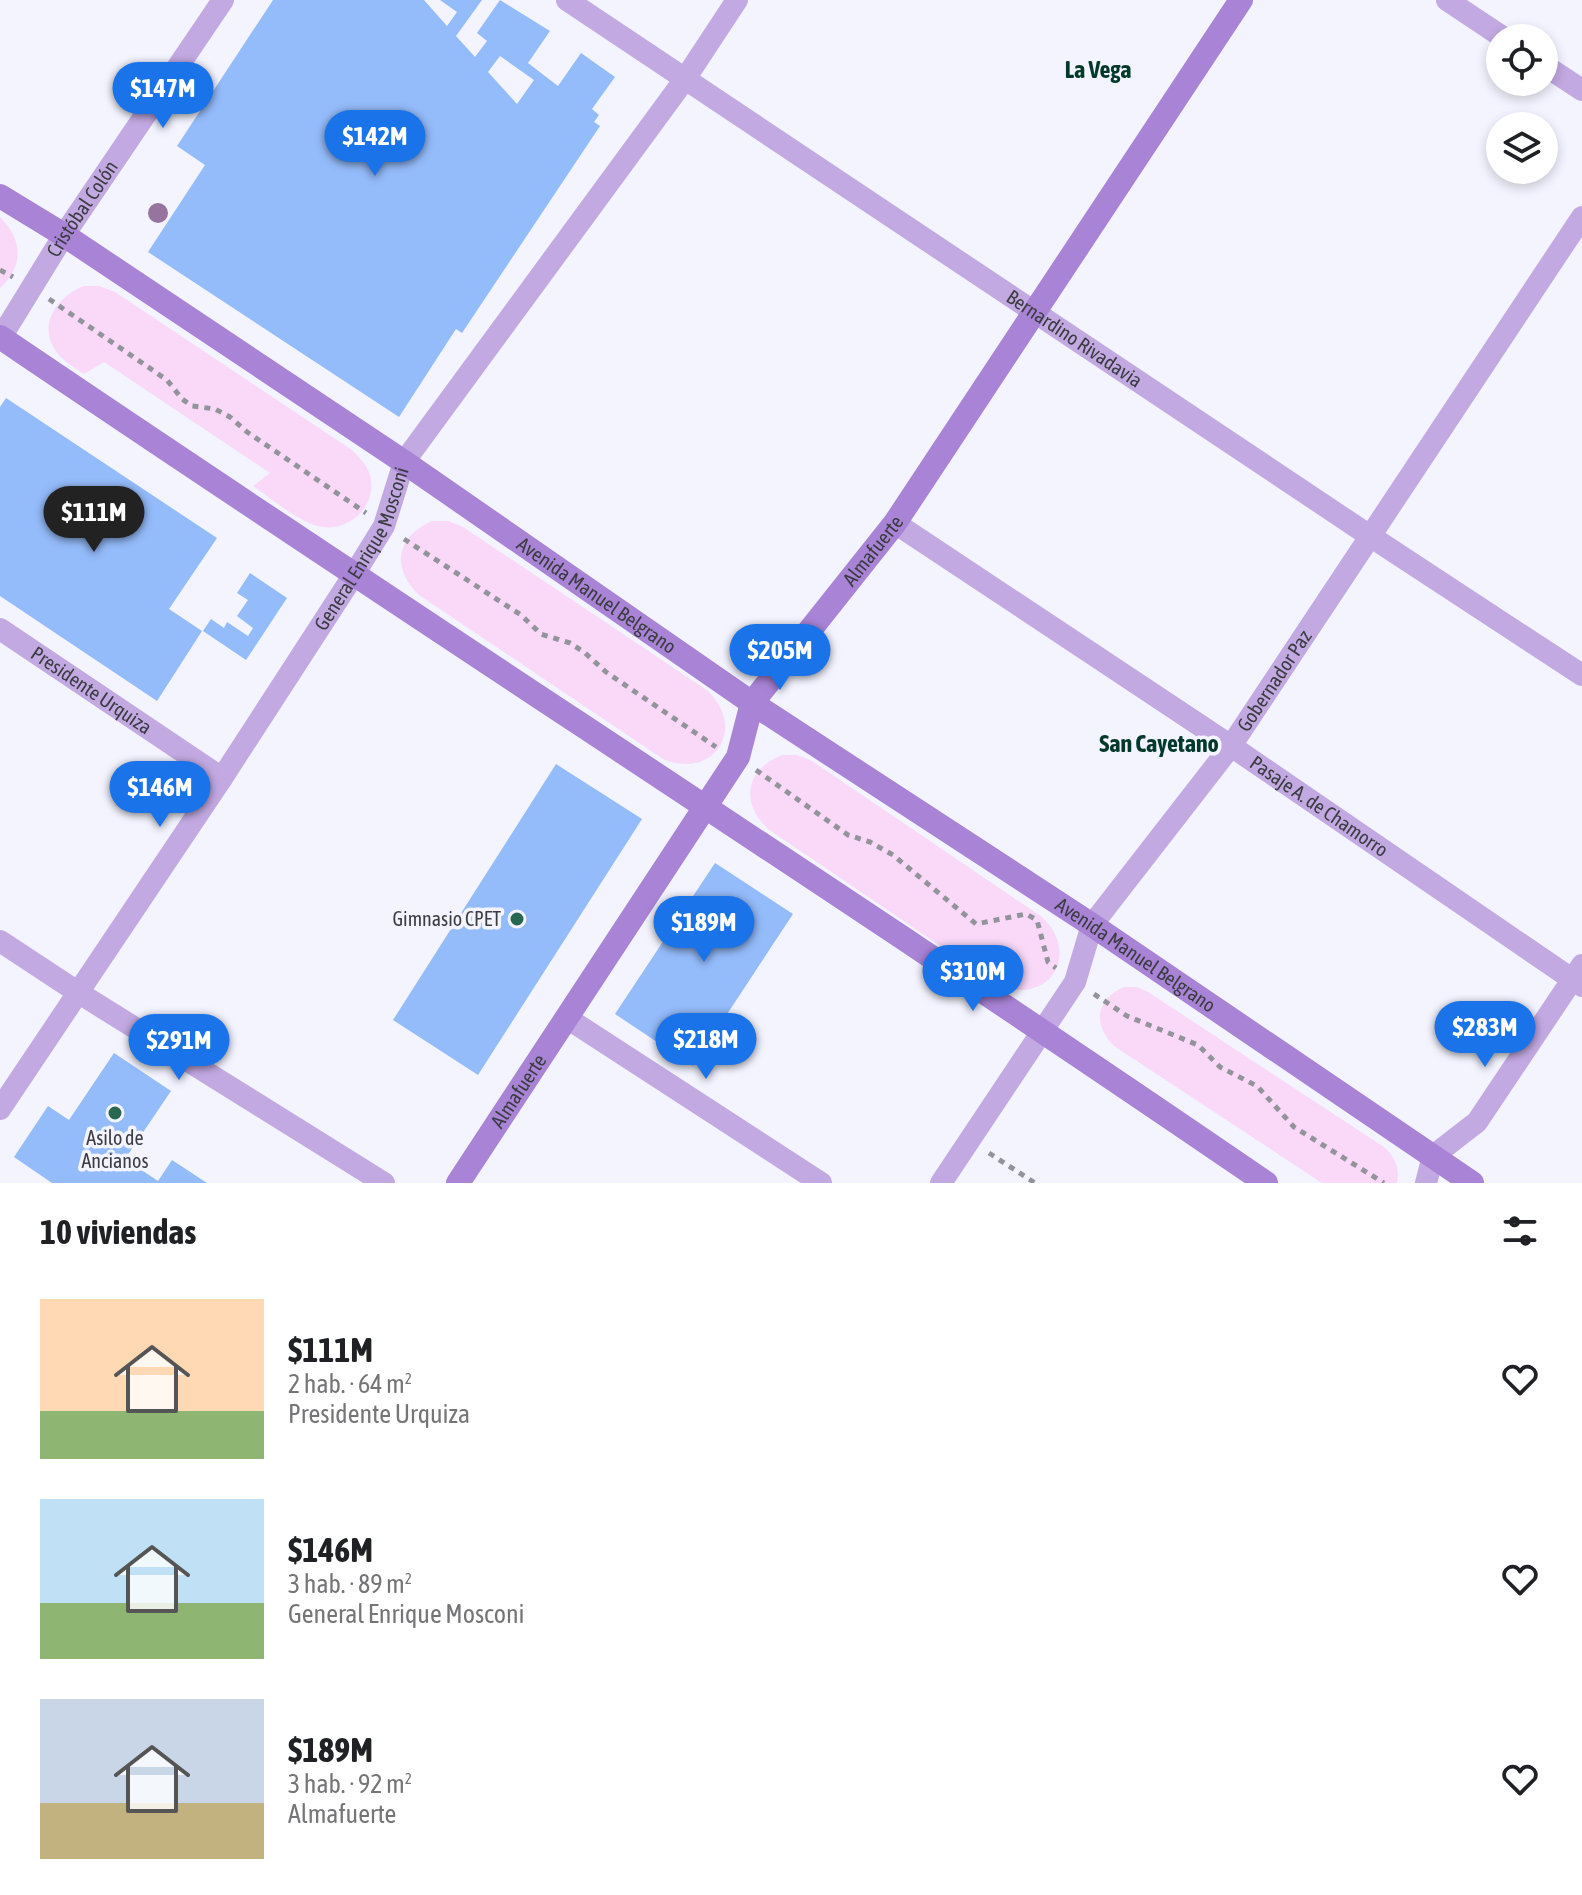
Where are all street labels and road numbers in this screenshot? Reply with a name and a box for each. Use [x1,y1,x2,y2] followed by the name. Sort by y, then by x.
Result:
[41,156,122,261] street label: Cristóbal Colón
[1002,285,1147,392] street label: Bernardino Rivadavia
[309,464,413,634] street label: General Enrique Mosconi
[838,511,908,590] street label: Almafuerte
[513,532,681,658] street label: Avenida Manuel Belgrano
[1232,625,1316,736] street label: Gobernador Paz
[27,641,156,738] street label: Presidente Urquiza
[1246,751,1393,861] street label: Pasaje A. de Chamorro
[1051,892,1220,1017] street label: Avenida Manuel Belgrano
[485,1050,551,1132] street label: Almafuerte

